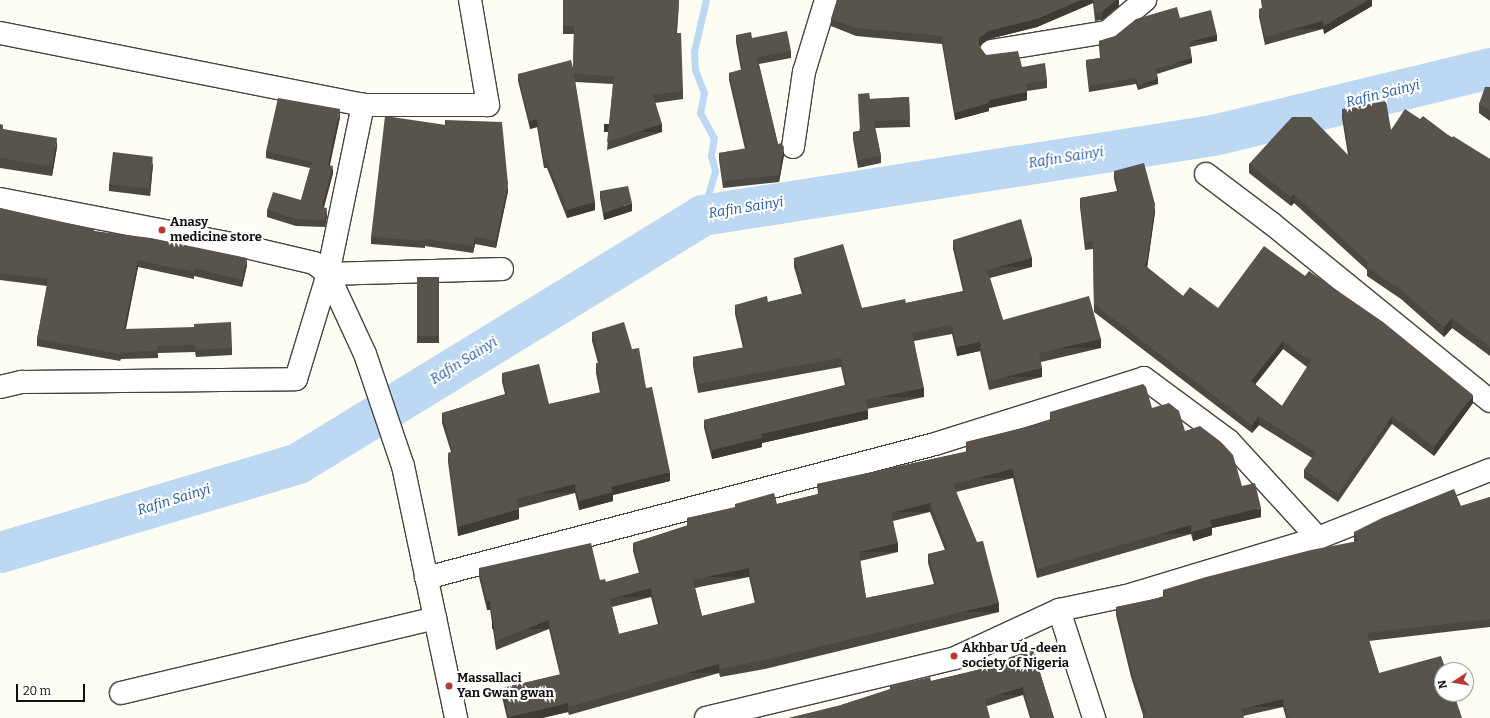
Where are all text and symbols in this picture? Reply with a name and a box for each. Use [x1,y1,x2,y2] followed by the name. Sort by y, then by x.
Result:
[1344,77,1422,111] water label: Rafin Sainyi
[1027,144,1105,172] water label: Rafin Sainyi
[707,194,785,222] water label: Rafin Sainyi
[170,215,262,246] place label: Anasy medicine store
[157,225,167,235] marker: Anasy medicine store
[427,334,501,388] water label: Rafin Sainyi
[135,481,213,519] water label: Rafin Sainyi
[962,641,1069,672] place label: Akhbar Ud -deen society of Nigeria
[949,651,959,661] marker: Akhbar Ud -deen society of Nigeria
[1434,662,1474,702] north arrow
[457,671,554,702] place label: Massallaci Yan Gwan gwan
[18,676,87,702] scale bar
[1436,679,1450,690] text: N
[444,681,454,691] marker: Massallaci Yan Gwan gwan
[23,684,51,698] text: 20 m

